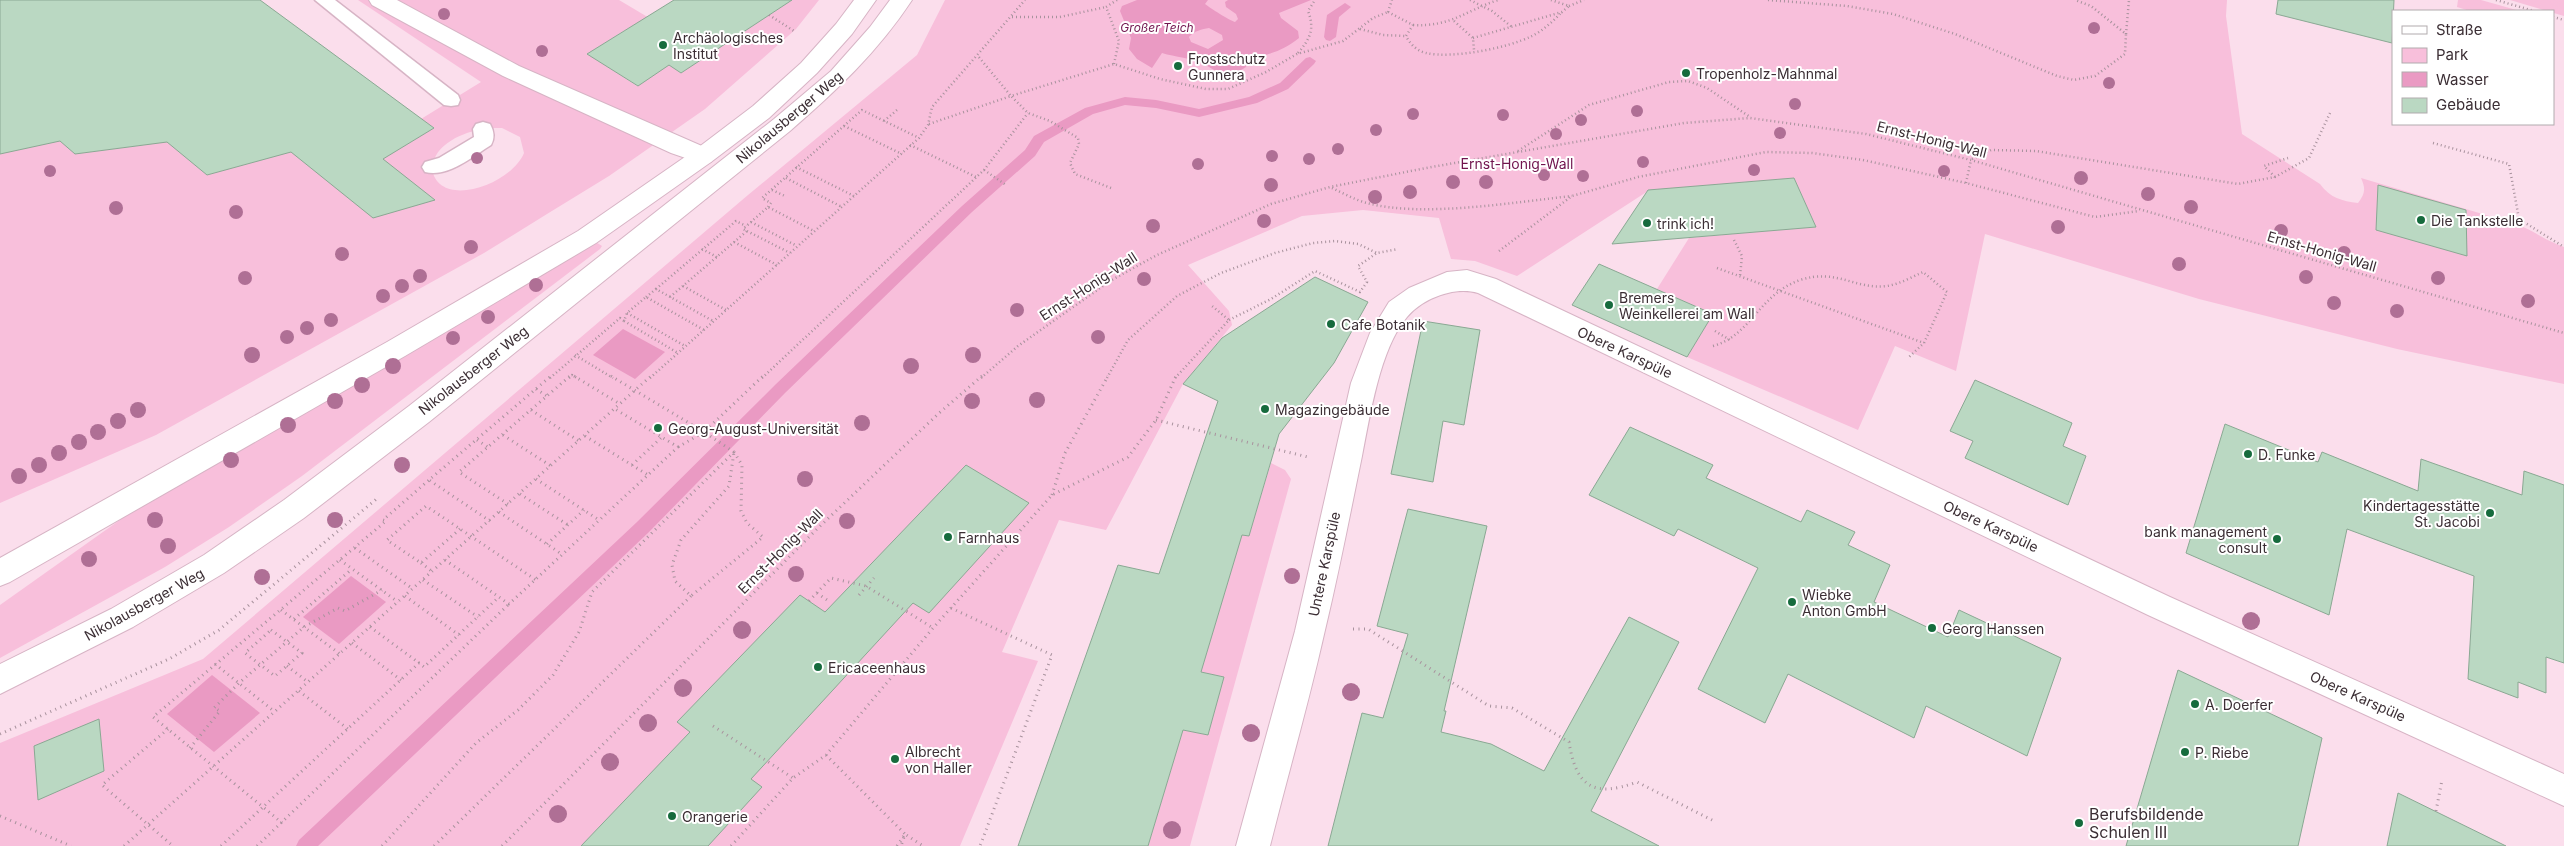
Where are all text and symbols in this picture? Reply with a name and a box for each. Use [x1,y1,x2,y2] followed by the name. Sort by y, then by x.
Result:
[2392,10,2554,125] legend
[1120,20,1194,35] water label: Großer Teich
[2436,20,2483,39] text: Straße
[673,29,783,62] place label: Archäologisches Institut
[657,39,669,51] marker: Archäologisches Institut
[2436,45,2469,64] text: Park
[1188,50,1265,83] place label: Frostschutz Gunnera
[1172,60,1184,72] marker: Frostschutz Gunnera
[1696,65,1838,82] place label: Tropenholz-Mahnmal
[732,67,846,167] street label: Nikolausberger Weg
[1680,67,1692,79] marker: Tropenholz-Mahnmal
[2436,70,2489,89] text: Wasser
[2436,95,2501,114] text: Gebäude
[1875,117,1989,161] street label: Ernst-Honig-Wall
[1461,155,1573,172] park label: Ernst-Honig-Wall
[2431,212,2523,229] place label: Die Tankstelle
[2415,214,2427,226] marker: Die Tankstelle
[1657,215,1714,232] place label: trink ich!
[1641,217,1653,229] marker: trink ich!
[2265,227,2379,275] street label: Ernst-Honig-Wall
[1036,248,1140,324] street label: Ernst-Honig-Wall
[1619,289,1755,322] place label: Bremers Weinkellerei am Wall
[1603,299,1615,311] marker: Bremers Weinkellerei am Wall
[1341,316,1426,333] place label: Cafe Botanik
[1325,318,1337,330] marker: Cafe Botanik
[415,322,531,418] street label: Nikolausberger Weg
[1575,323,1675,381] street label: Obere Karspüle
[1275,401,1390,418] place label: Magazingebäude
[1259,403,1271,415] marker: Magazingebäude
[668,420,839,437] place label: Georg-August-Universität
[652,422,664,434] marker: Georg-August-Universität
[2258,446,2315,463] place label: D. Funke
[2242,448,2254,460] marker: D. Funke
[1941,497,2041,555] street label: Obere Karspüle
[2363,497,2480,530] place label: Kindertagesstätte St. Jacobi
[734,505,826,597] street label: Ernst-Honig-Wall
[2484,507,2496,519] marker: Kindertagesstätte St. Jacobi
[1305,510,1343,618] street label: Untere Karspüle
[2144,523,2267,556] place label: bank management consult
[958,529,1019,546] place label: Farnhaus
[942,531,954,543] marker: Farnhaus
[2271,533,2283,545] marker: bank management consult
[81,564,207,644] street label: Nikolausberger Weg
[1802,586,1887,619] place label: Wiebke Anton GmbH
[1786,596,1798,608] marker: Wiebke Anton GmbH
[1942,620,2044,637] place label: Georg Hanssen
[1926,622,1938,634] marker: Georg Hanssen
[828,659,926,676] place label: Ericaceenhaus
[812,661,824,673] marker: Ericaceenhaus
[2308,667,2408,725] street label: Obere Karspüle
[2205,696,2273,713] place label: A. Doerfer
[2189,698,2201,710] marker: A. Doerfer
[905,743,972,776] place label: Albrecht von Haller
[2195,744,2249,761] place label: P. Riebe
[2179,746,2191,758] marker: P. Riebe
[889,753,901,765] marker: Albrecht von Haller
[2089,804,2204,842] place label: Berufsbildende Schulen III
[682,808,748,825] place label: Orangerie
[666,810,678,822] marker: Orangerie
[2073,817,2085,829] marker: Berufsbildende Schulen III

